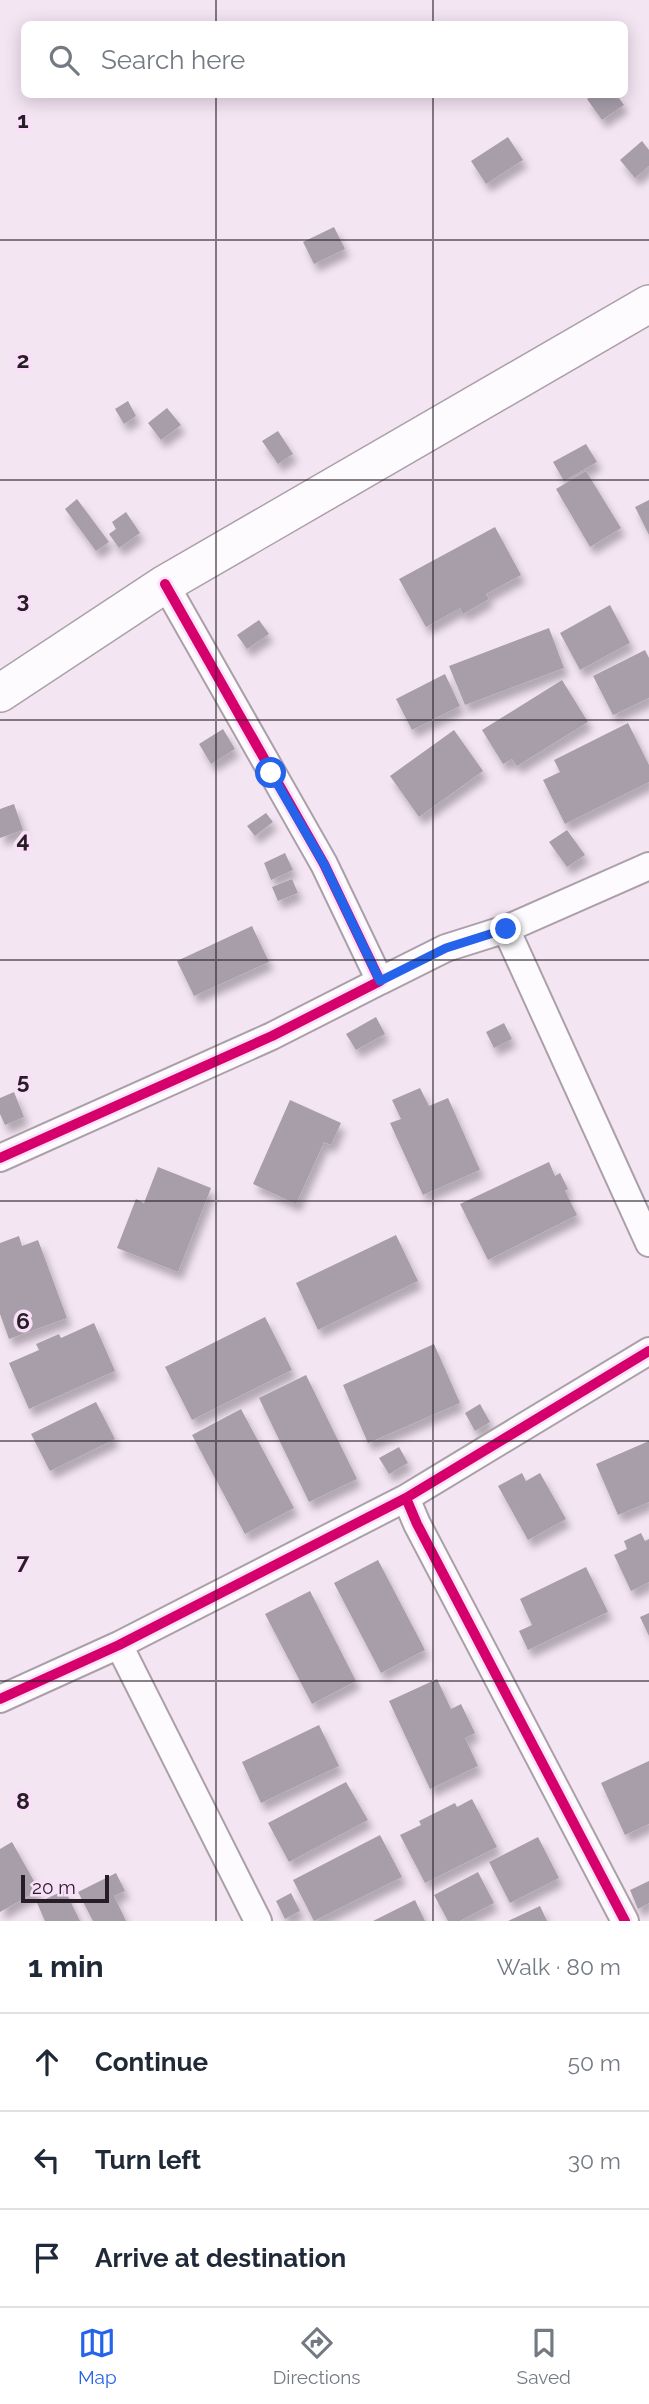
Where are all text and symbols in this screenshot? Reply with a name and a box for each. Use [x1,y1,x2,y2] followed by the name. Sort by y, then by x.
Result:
[21,21,628,98] search box
[45,41,83,79] icon: search
[101,45,245,75] text: Search here
[17,106,29,133] text: 1
[17,346,29,373] text: 2
[17,586,29,613] text: 3
[255,757,286,788] route start
[16,826,30,853] text: 4
[490,913,521,944] route end
[17,1067,30,1094] text: 5
[16,1307,30,1334] text: 6
[17,1547,30,1574] text: 7
[16,1787,30,1814] text: 8
[21,1872,108,1904] scale bar
[32,1876,76,1898] text: 20 m
[28,1949,104,1984] text: 1 min
[496,1953,621,1980] text: Walk · 80 m
[28,2043,66,2081] icon: ahead
[95,2047,208,2077] text: Continue
[567,2049,621,2076] text: 50 m
[28,2141,66,2179] icon: left
[95,2145,201,2175] text: Turn left
[568,2147,621,2174] text: 30 m
[28,2239,66,2277] icon: arrive
[95,2243,346,2273] text: Arrive at destination
[78,2324,117,2388] tab: Map
[273,2324,361,2388] tab: Directions
[517,2324,571,2388] tab: Saved

